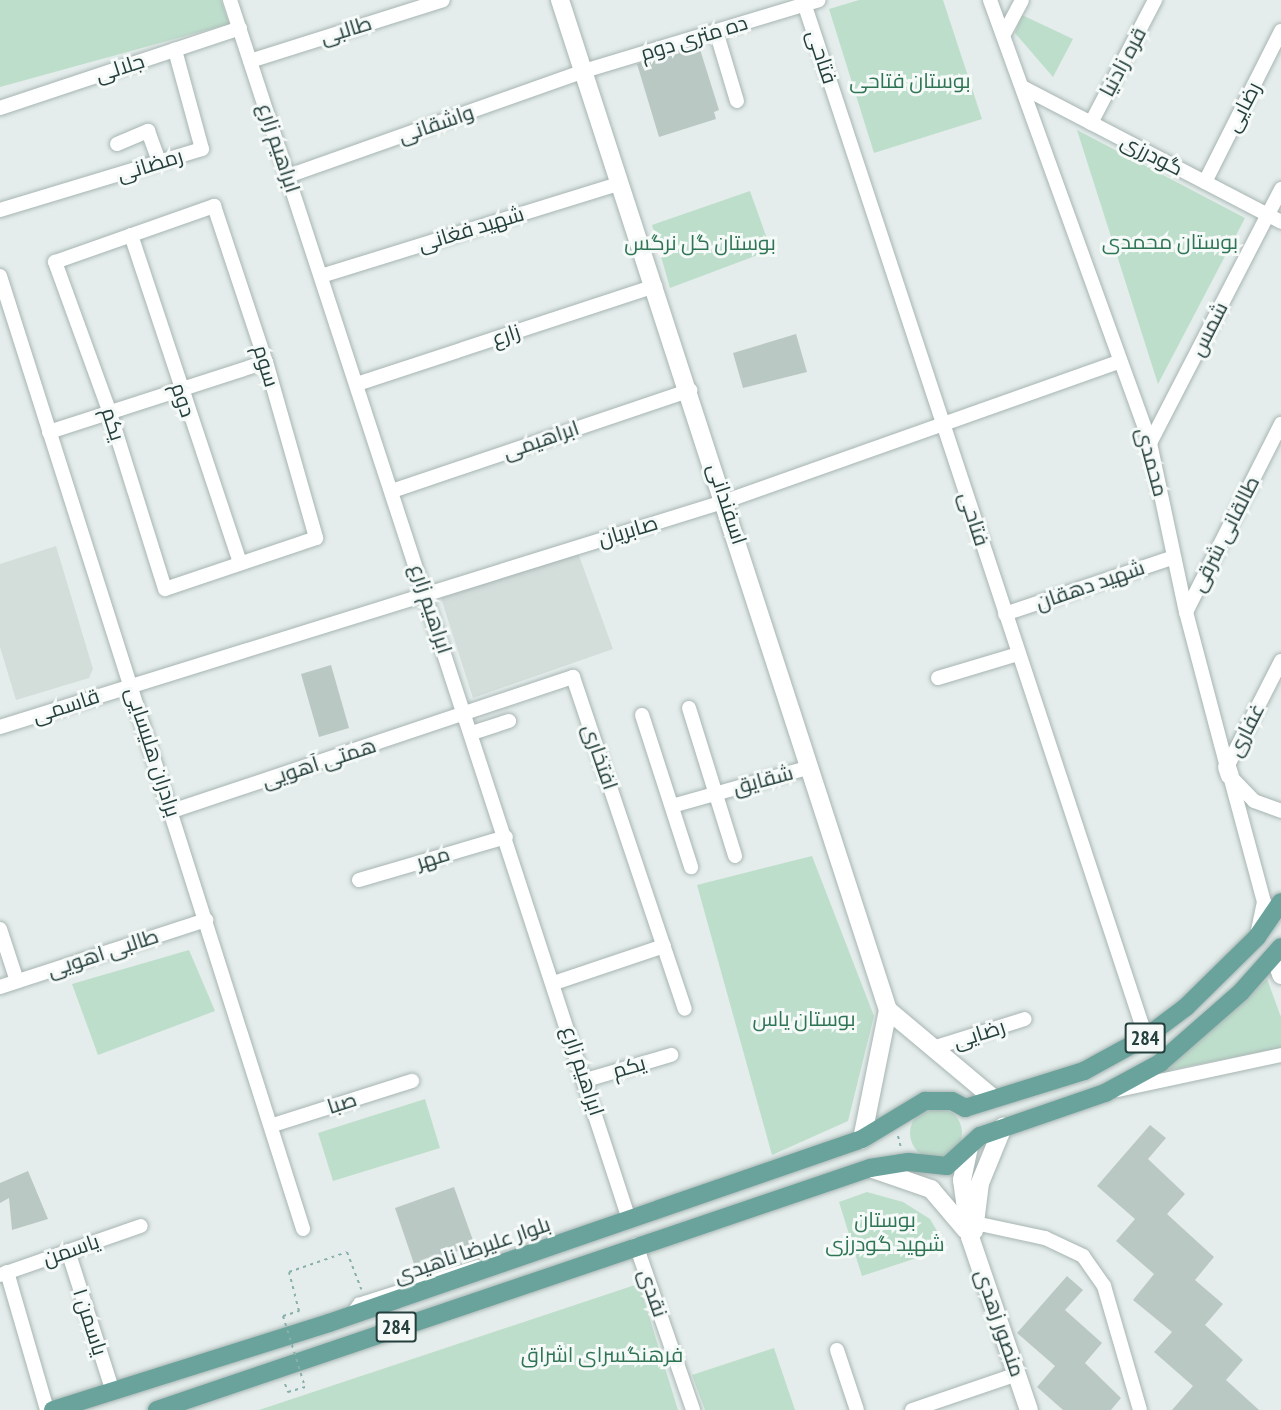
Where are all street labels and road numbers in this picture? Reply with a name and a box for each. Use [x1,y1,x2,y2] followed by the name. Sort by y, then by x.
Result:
[317,10,375,50] street label: طالبی
[637,10,751,66] street label: ده متری دوم
[1094,23,1152,101] street label: قره زادنیا
[801,27,843,87] street label: فتاحی
[92,48,148,88] street label: جلالی
[1220,78,1266,136] street label: رضایی
[395,99,477,149] street label: واشقانی
[253,100,305,196] street label: ابراهیم زارع
[1117,129,1187,181] street label: گودرزی
[114,143,186,187] street label: رمضانی
[415,201,527,257] street label: شهید فغانی
[1185,298,1233,360] street label: شمس
[489,319,523,351] street label: زارع
[248,342,284,390] street label: سوم
[165,379,201,421] street label: دوم
[96,404,130,444] street label: یکم
[500,415,582,465] street label: ابراهیمی
[1131,425,1173,499] street label: محمدی
[702,460,752,548] street label: اسفندانی
[1185,472,1265,596] street label: طالقانی شرقی
[953,489,995,549] street label: فتاحی
[595,510,661,552] street label: صابریان
[1032,555,1148,615] street label: شهید دهقان
[405,561,457,657] street label: ابراهیم زارع
[29,683,103,729] street label: قاسمی
[120,684,186,820] street label: برادران هلیسایی
[1222,699,1270,761] street label: غفاری
[577,721,623,793] street label: افتخاری
[259,733,379,793] street label: همتی آهویی
[730,760,796,800] street label: شقایق
[413,841,453,875] street label: مهر
[44,923,162,983] street label: طالبی اهویی
[950,1014,1008,1054] street label: رضایی
[1124,1021,1166,1055] road number: 284
[557,1023,609,1119] street label: ابراهیم زارع
[610,1050,648,1084] street label: یکم
[324,1086,360,1120] street label: صبا
[390,1211,554,1289] street label: بلوار علیرضا ناهیدی
[39,1229,103,1271] street label: یاسمن
[633,1266,673,1320] street label: نقدی
[970,1266,1030,1380] street label: منصور زهدی
[67,1285,113,1359] street label: یاسمن ۱
[375,1310,417,1344] road number: 284

